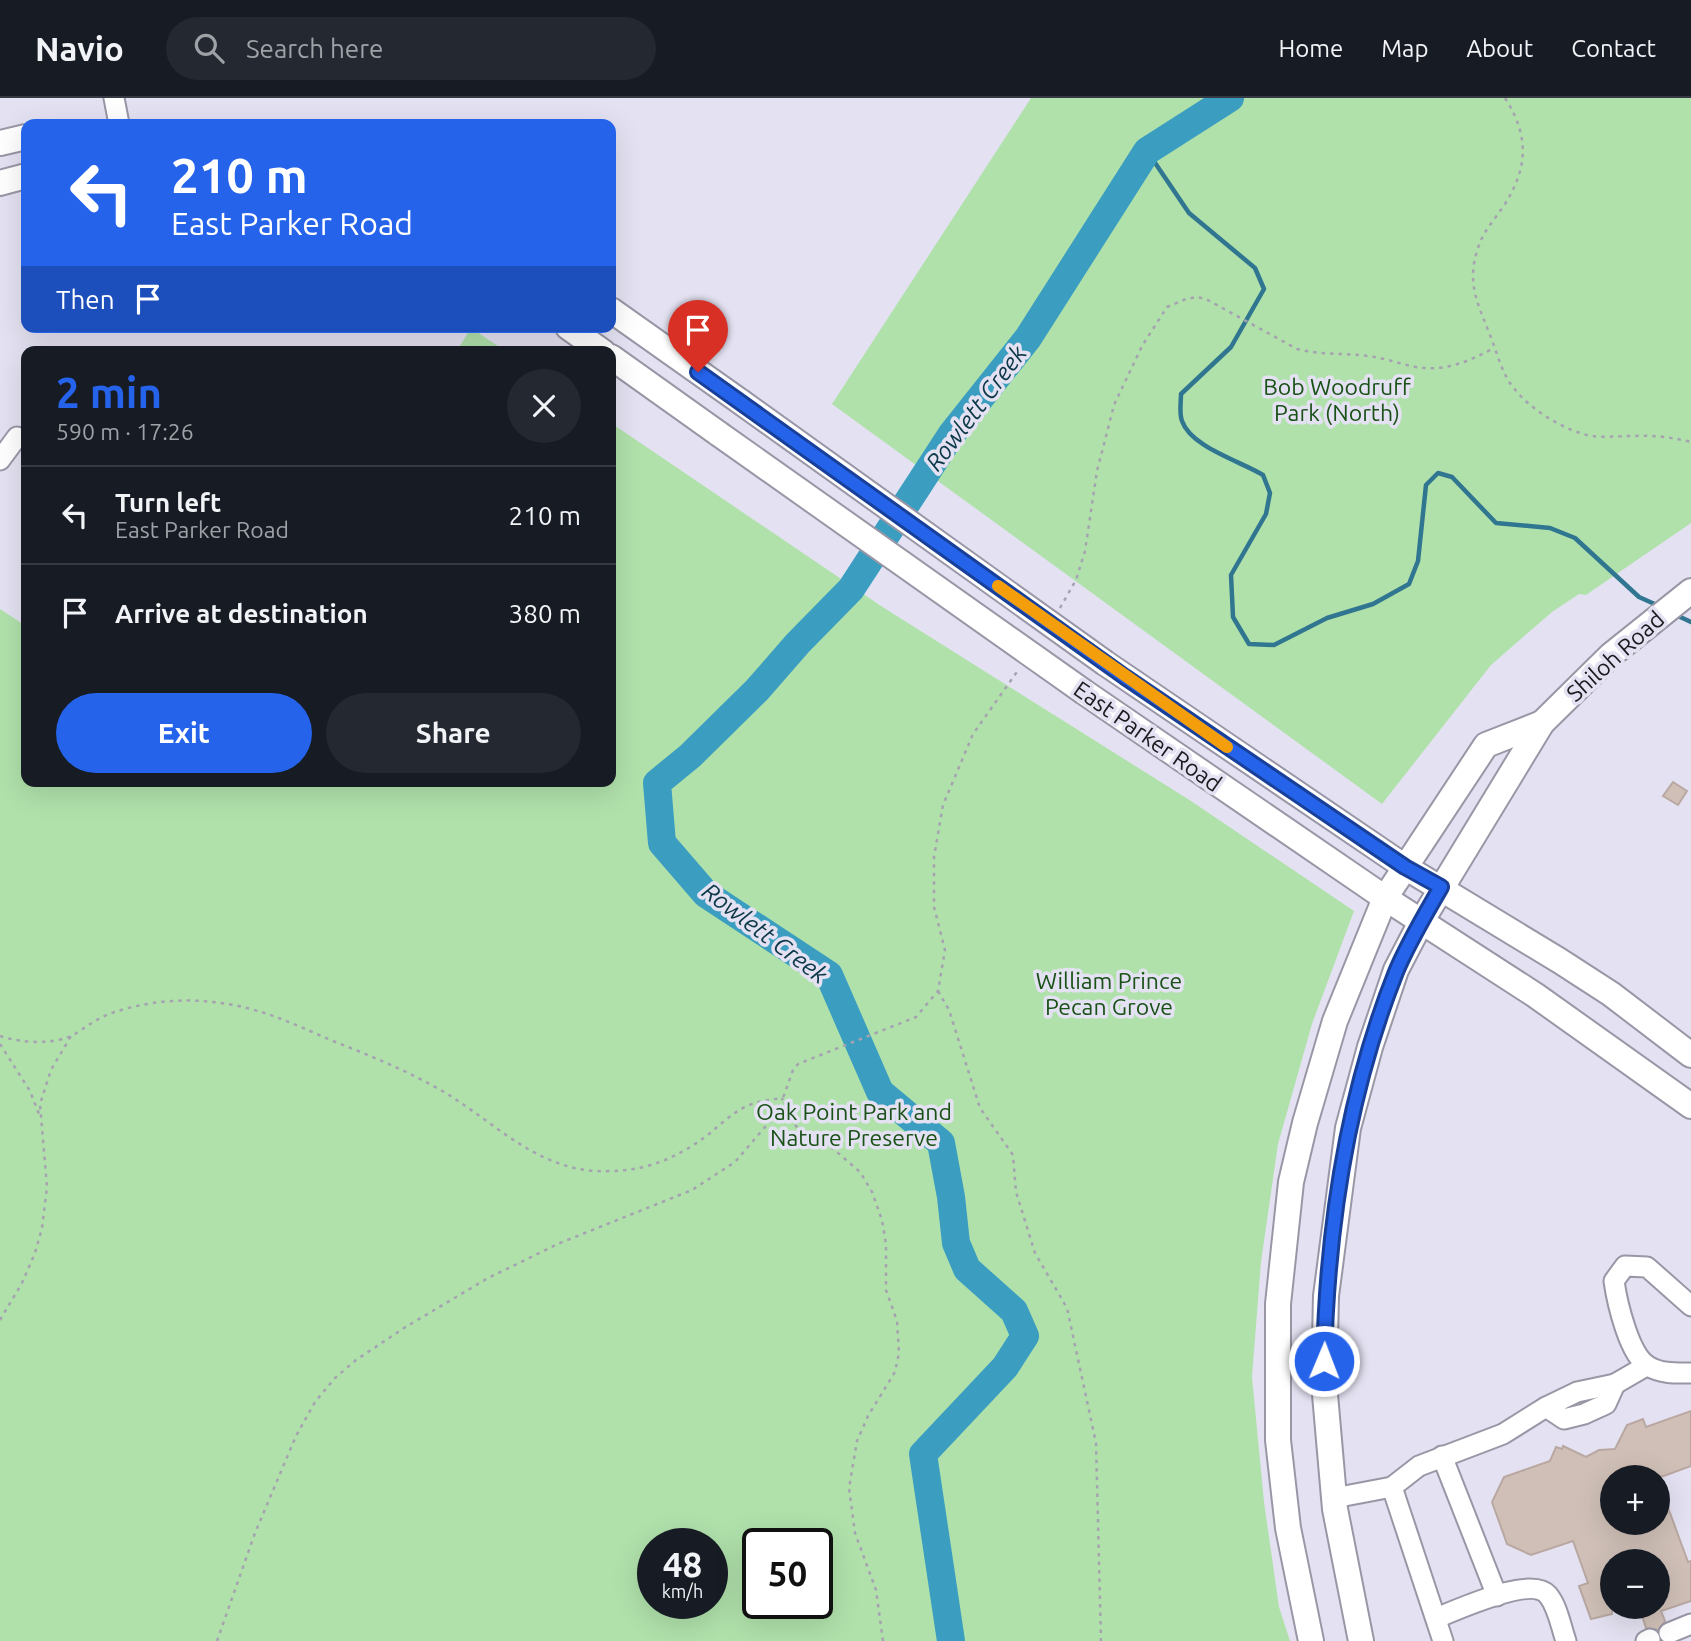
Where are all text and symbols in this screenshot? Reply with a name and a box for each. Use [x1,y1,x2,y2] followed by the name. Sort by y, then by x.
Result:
[166,17,656,80] search box
[190,29,228,67] icon: search
[35,30,124,67] text: Navio
[246,34,383,63] text: Search here
[1278,35,1343,62] text: Home
[1381,35,1428,62] text: Map
[1466,35,1533,62] text: About
[1571,35,1656,62] text: Contact
[56,147,147,238] icon: left
[171,147,308,202] text: 210 m
[171,205,413,241] text: East Parker Road
[129,280,167,318] icon: arrive
[56,285,115,314] text: Then
[668,300,728,372] pin
[679,311,717,349] icon: arrive
[920,340,1032,476] water label: Rowlett Creek
[56,369,162,416] text: 2 min
[507,369,581,443] button: close
[1263,374,1411,426] park label: Bob Woodruff Park (North)
[56,419,194,444] text: 590 m · 17:26
[115,488,221,517] text: Turn left
[56,496,94,534] icon: left
[509,501,581,530] text: 210 m
[115,517,289,542] text: East Parker Road
[56,594,94,632] icon: arrive
[115,599,368,628] text: Arrive at destination
[509,599,581,628] text: 380 m
[1561,606,1669,706] street label: Shiloh Road
[1070,676,1226,796] street label: East Parker Road
[56,693,312,773] button: Exit
[326,693,581,773] button: Share
[697,877,833,989] water label: Rowlett Creek
[1036,968,1182,1019] park label: William Prince Pecan Grove
[756,1099,952,1150] park label: Oak Point Park and Nature Preserve
[1287,1324,1361,1398] position arrow
[1600,1465,1670,1619] map controls
[1600,1465,1670,1535] button: +
[742,1528,833,1619] speed limit sign: 50
[663,1544,702,1584] text: 48
[1600,1549,1670,1619] button: −
[662,1581,703,1601] text: km/h

